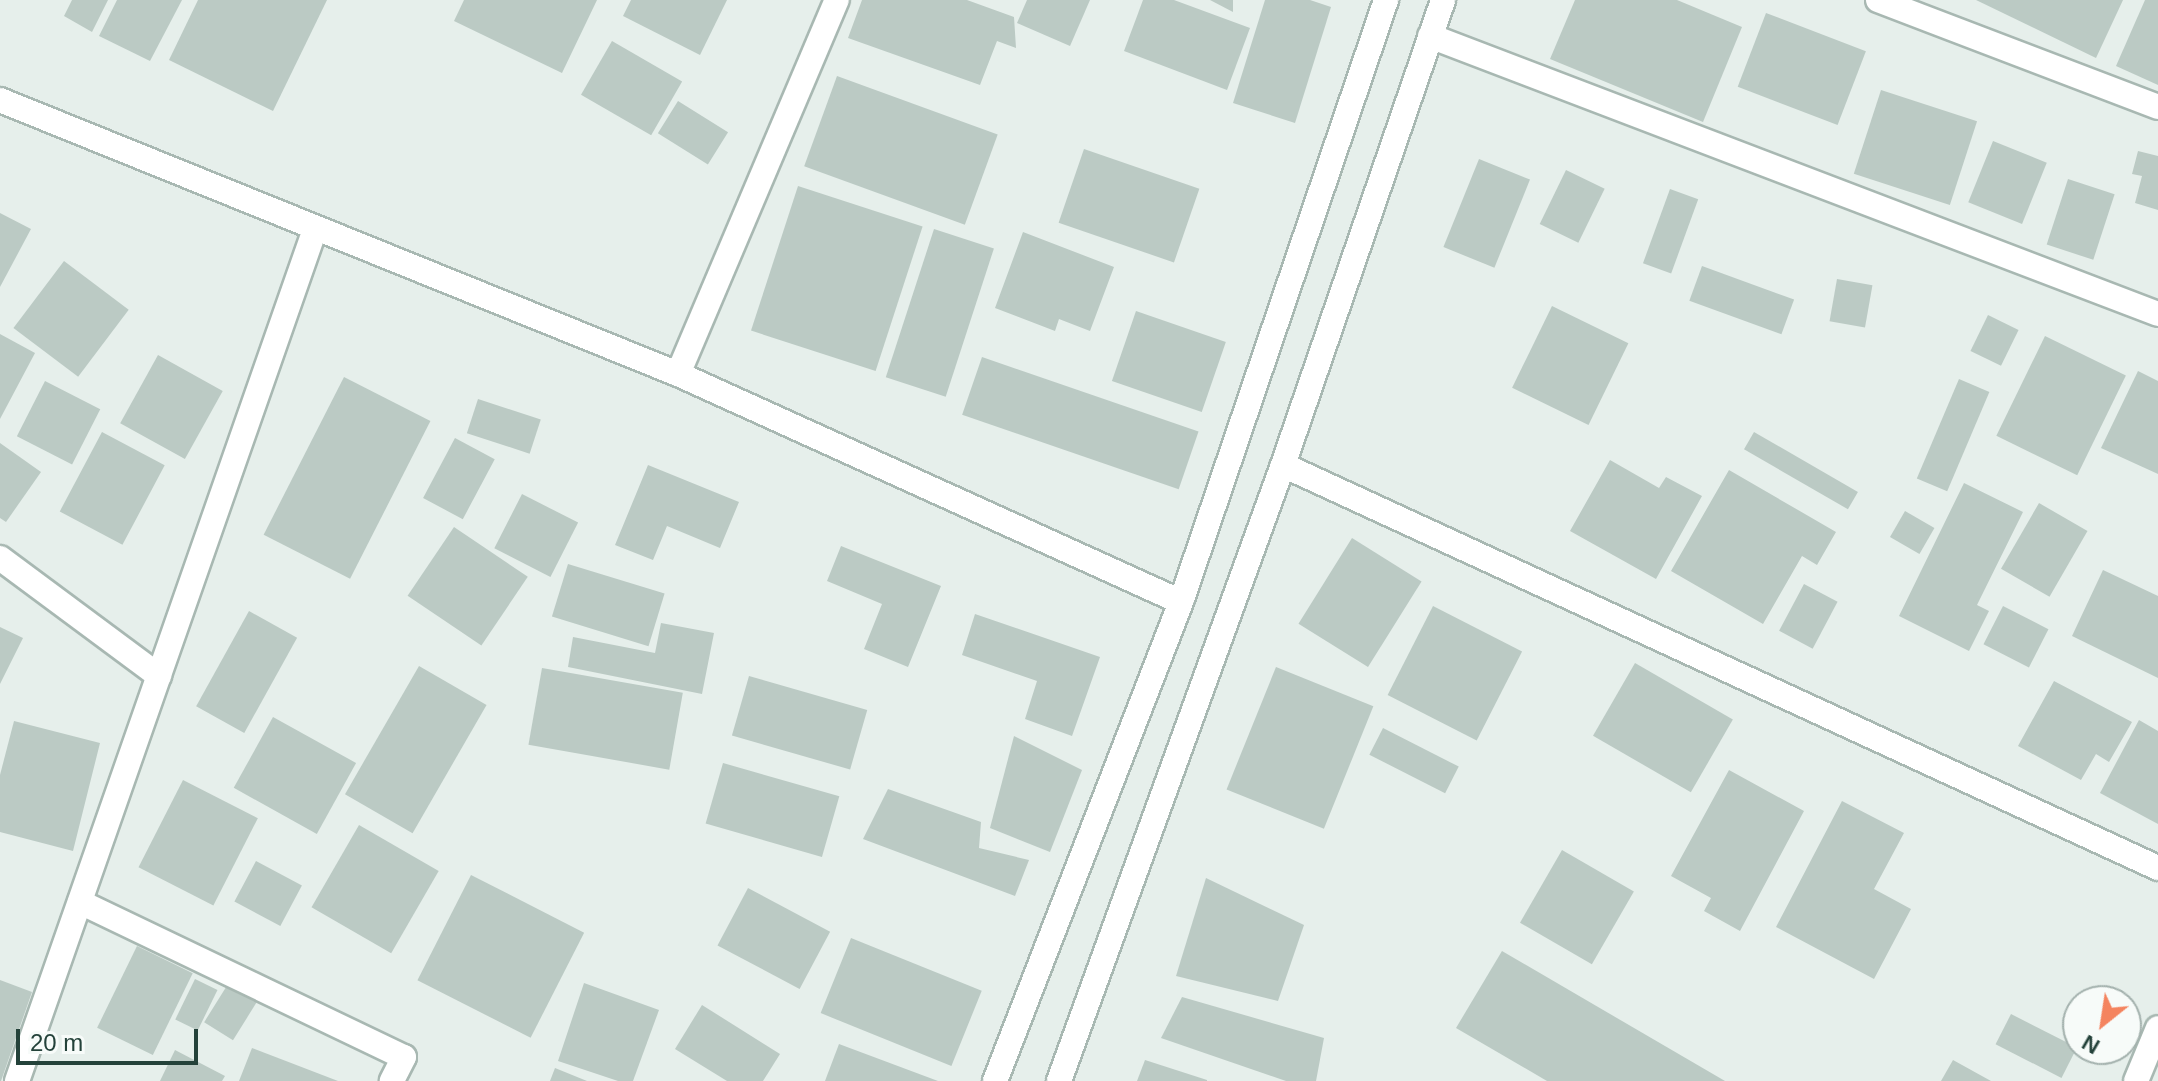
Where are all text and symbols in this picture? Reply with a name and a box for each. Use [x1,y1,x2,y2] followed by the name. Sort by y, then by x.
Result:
[2062,985,2142,1065] north arrow
[20,1013,202,1063] scale bar
[30,1029,83,1056] text: 20 m
[2078,1030,2104,1059] text: N

